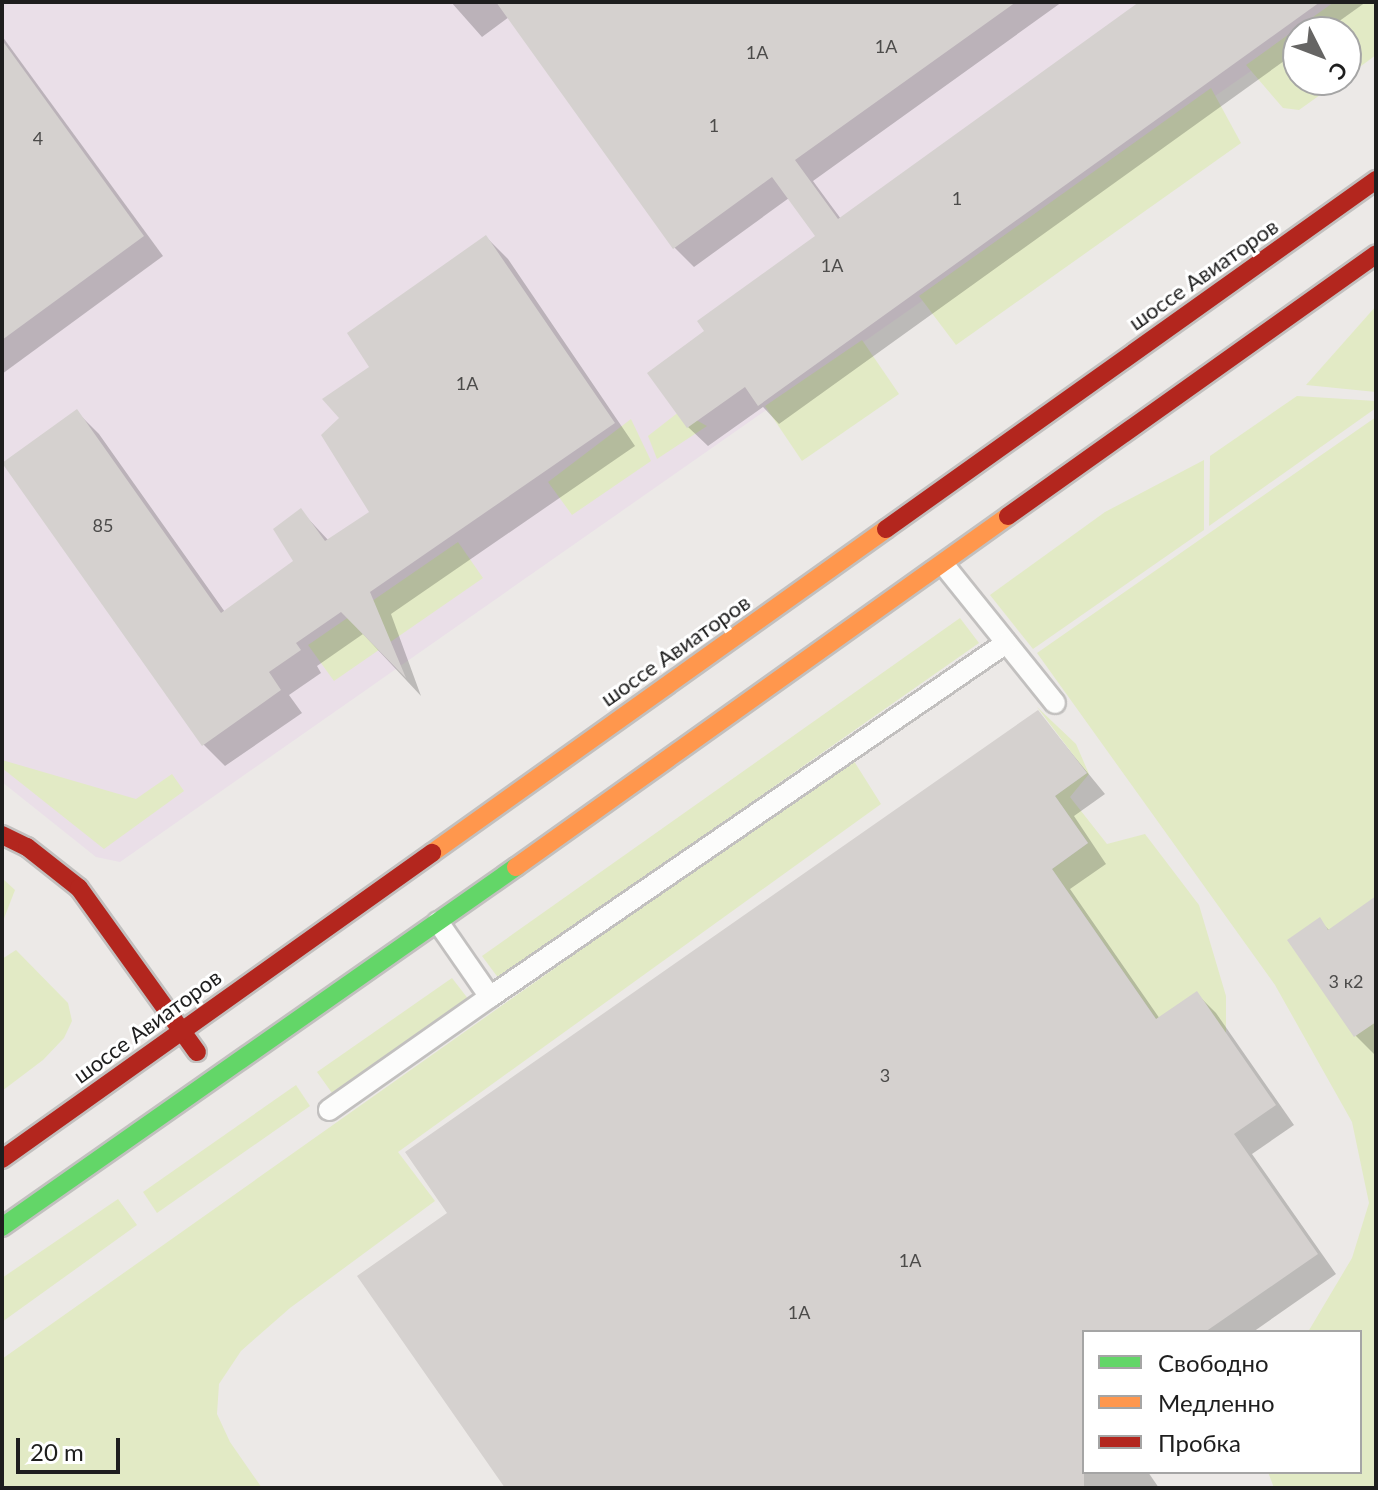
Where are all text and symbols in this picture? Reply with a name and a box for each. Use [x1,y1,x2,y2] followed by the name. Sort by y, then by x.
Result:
[1282,16,1362,96] north arrow
[875,35,897,57] house number: 1А
[746,41,768,63] house number: 1А
[1324,57,1354,85] text: С
[709,114,719,136] house number: 1
[33,127,43,149] house number: 4
[952,187,962,209] house number: 1
[1123,213,1283,335] street label: шоссе Авиаторов
[821,254,843,276] house number: 1А
[456,372,478,394] house number: 1А
[93,514,113,536] house number: 85
[595,589,755,711] street label: шоссе Авиаторов
[68,963,226,1089] street label: шоссе Авиаторов
[1329,970,1363,992] house number: 3 к2
[880,1064,890,1086] house number: 3
[899,1249,921,1271] house number: 1А
[788,1301,810,1323] house number: 1А
[1082,1330,1362,1474] legend
[1158,1348,1269,1377] text: Свободно
[1158,1388,1275,1417] text: Медленно
[20,1422,124,1472] scale bar
[1158,1428,1241,1457] text: Пробка
[30,1437,84,1466] text: 20 m

